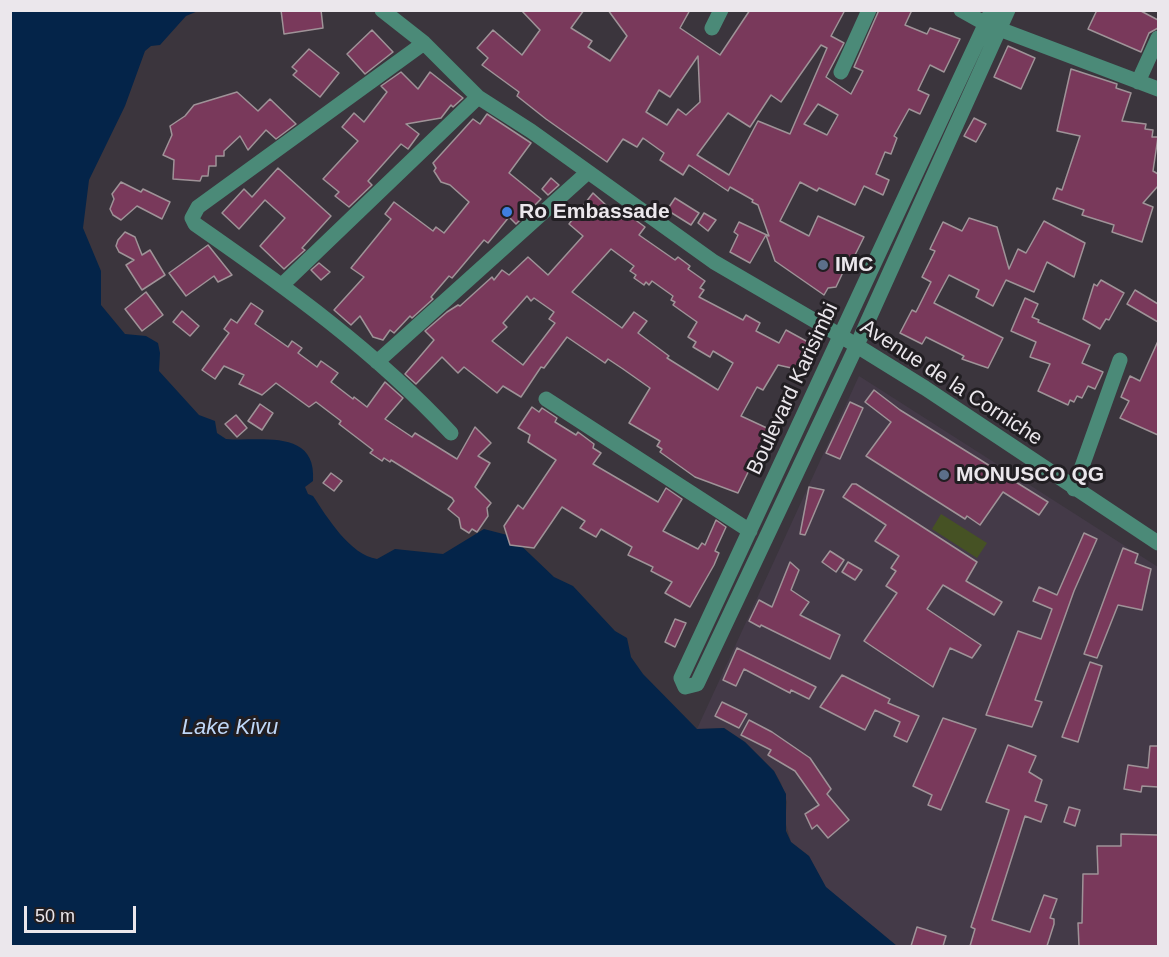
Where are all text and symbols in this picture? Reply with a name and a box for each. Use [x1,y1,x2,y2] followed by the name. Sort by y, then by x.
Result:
[519,199,670,225] place label: Ro Embassade
[500,205,514,219] marker: Ro Embassade
[835,252,873,278] place label: IMC
[816,258,830,272] marker: IMC
[742,299,844,479] street label: Boulevard Karisimbi
[855,315,1047,451] street label: Avenue de la Corniche
[956,462,1104,488] place label: MONUSCO QG
[937,468,951,482] marker: MONUSCO QG
[182,715,278,741] water label: Lake Kivu
[27,894,140,932] scale bar
[35,906,75,926] text: 50 m

